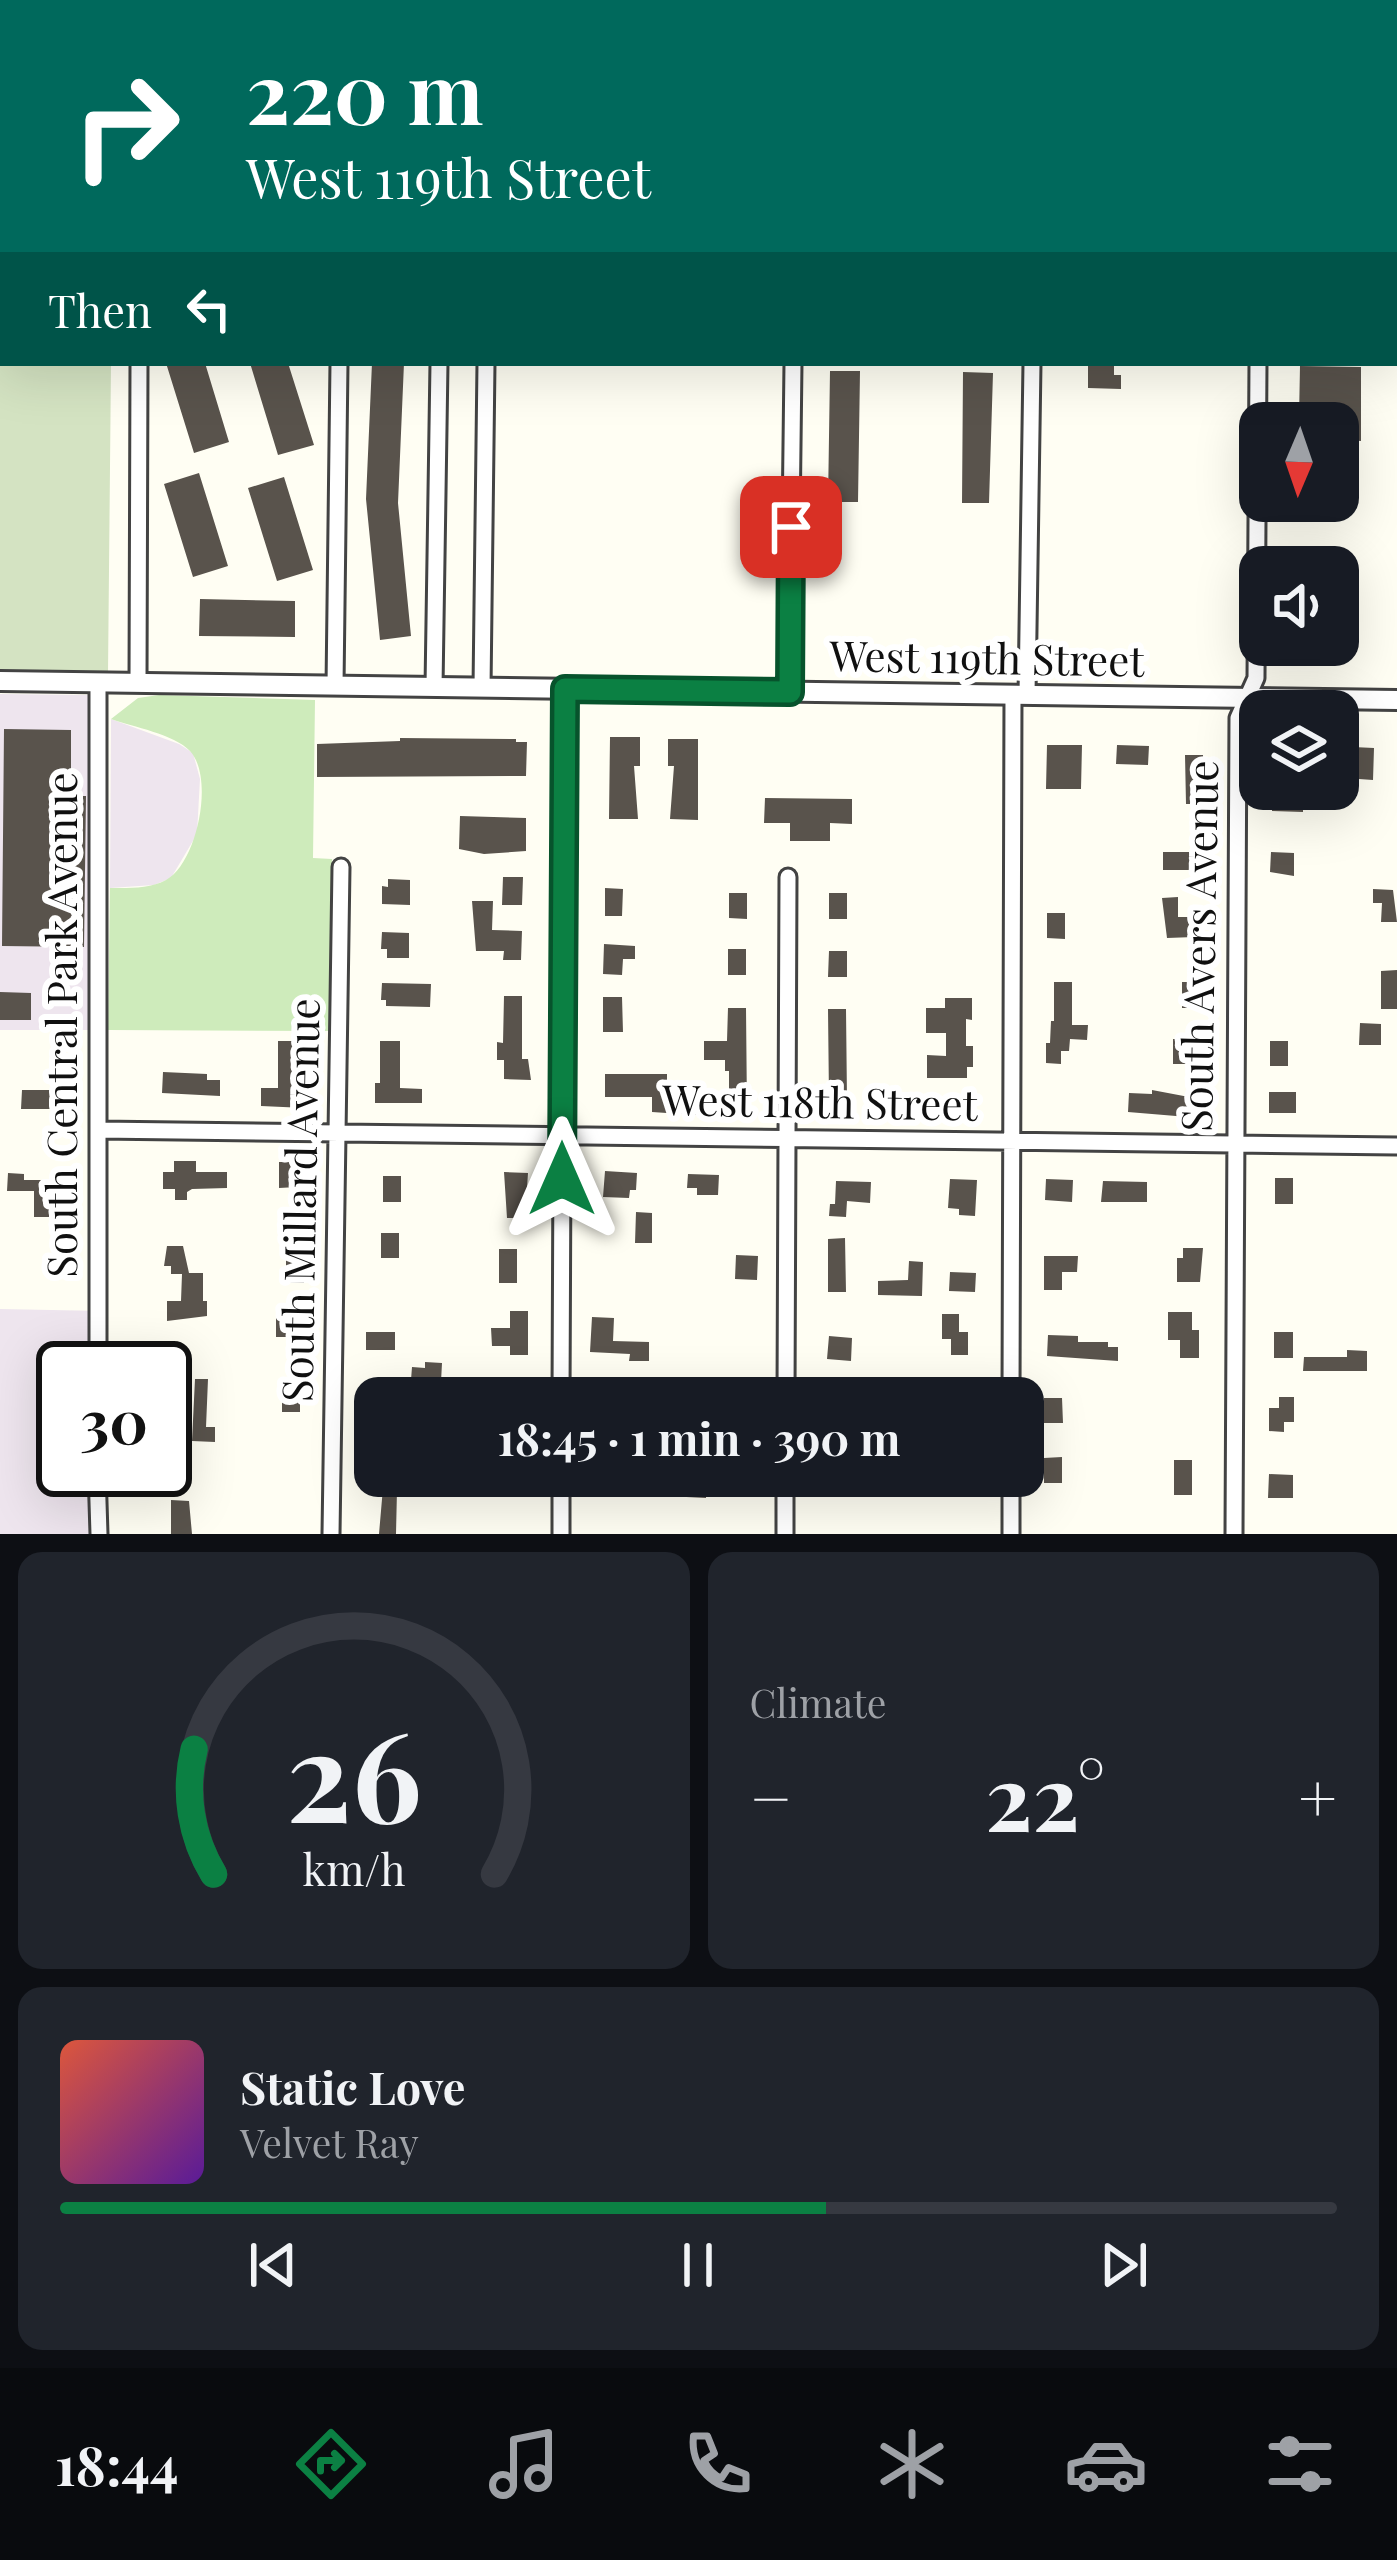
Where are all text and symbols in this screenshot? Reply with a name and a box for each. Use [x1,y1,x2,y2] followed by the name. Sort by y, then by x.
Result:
[246,34,484,146] text: 220 m
[48,48,204,204] icon: right
[246,141,651,213] text: West 119th Street
[176,276,242,342] icon: left
[48,279,152,339] text: Then
[1239,402,1359,522] north arrow
[1239,402,1359,810] map controls
[740,476,842,578] pin
[758,494,824,560] icon: arrive
[1239,546,1359,666] button: sound
[828,626,1146,688] street label: West 119th Street
[1239,690,1359,810] button: layers
[1167,760,1229,1132] street label: South Avers Avenue
[32,772,88,1278] street label: South Central Park Avenue
[267,998,331,1402] street label: South Millard Avenue
[661,1070,979,1132] street label: West 118th Street
[499,1116,625,1242] position arrow
[36,1341,192,1497] speed limit sign: 30
[497,1407,901,1467] text: 18:45 · 1 min · 390 m
[750,1676,887,1728] text: Climate
[286,1688,421,1854] text: 26
[985,1735,1105,1855] text: 22°
[750,1752,792,1840] text: −
[1298,1752,1337,1840] text: +
[302,1839,405,1896] text: km/h
[240,2056,465,2116] text: Static Love
[240,2116,419,2168] text: Velvet Ray
[240,2232,306,2298] icon: previous
[665,2232,731,2298] icon: pause
[1091,2232,1157,2298] icon: next
[289,2422,373,2506] icon: directions
[482,2422,566,2506] icon: music
[676,2422,760,2506] icon: phone
[870,2422,954,2506] icon: climate
[1064,2422,1148,2506] icon: car
[1258,2422,1342,2506] icon: filters
[55,2428,179,2500] text: 18:44

